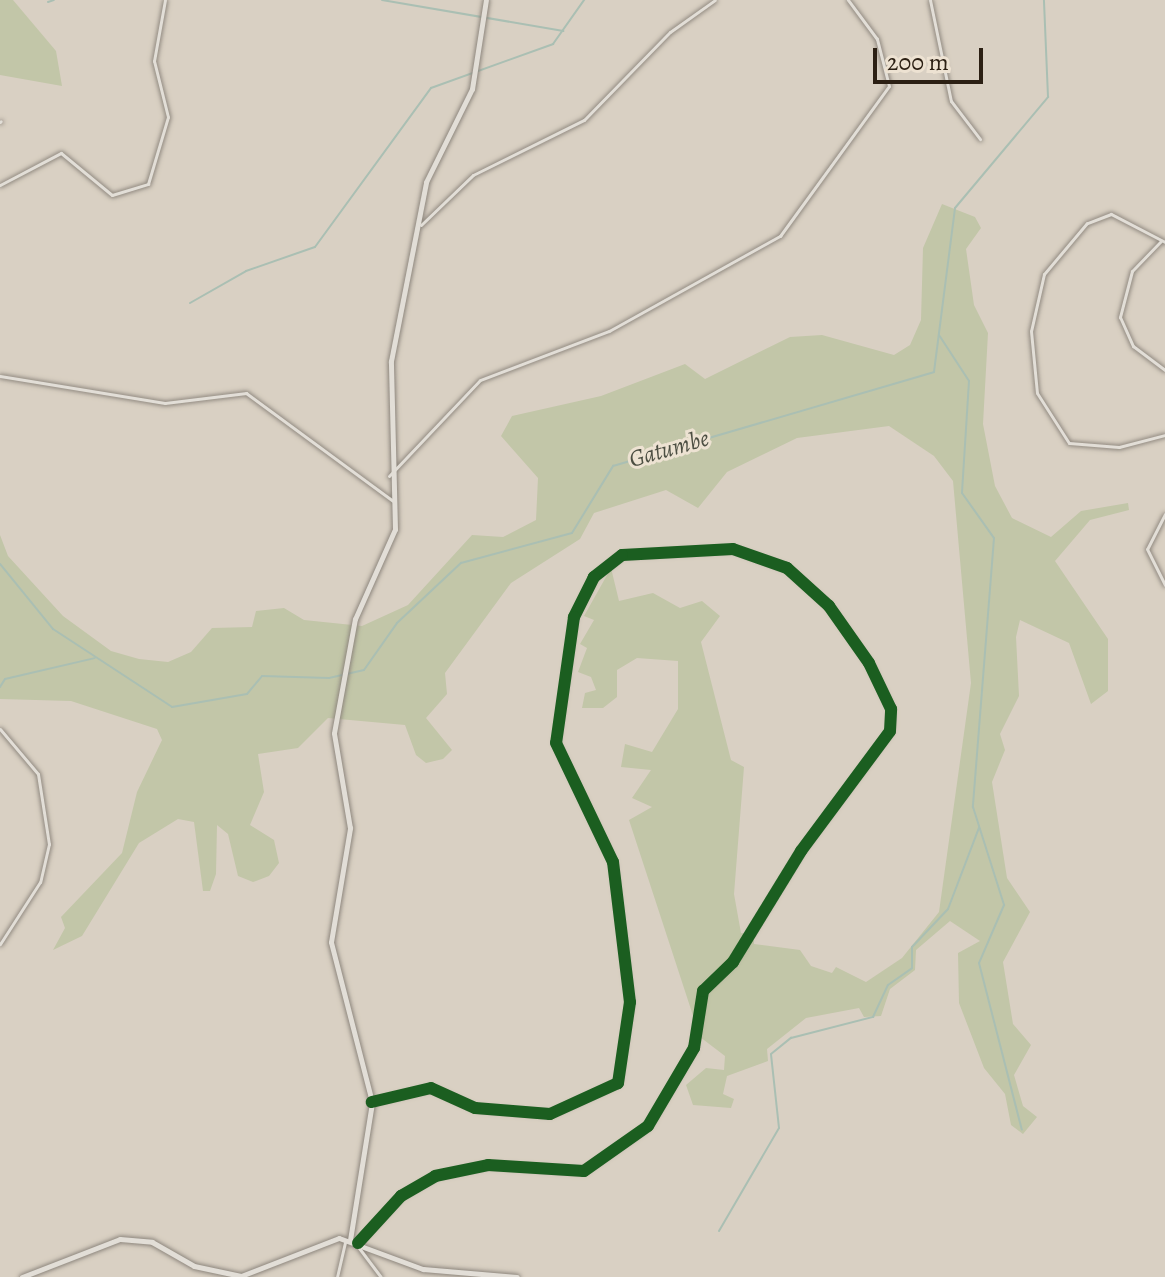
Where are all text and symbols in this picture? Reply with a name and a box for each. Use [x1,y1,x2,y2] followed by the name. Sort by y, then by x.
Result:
[877,32,987,82] scale bar
[887,46,949,78] text: 200 m
[626,424,712,474] water label: Gatumbe

